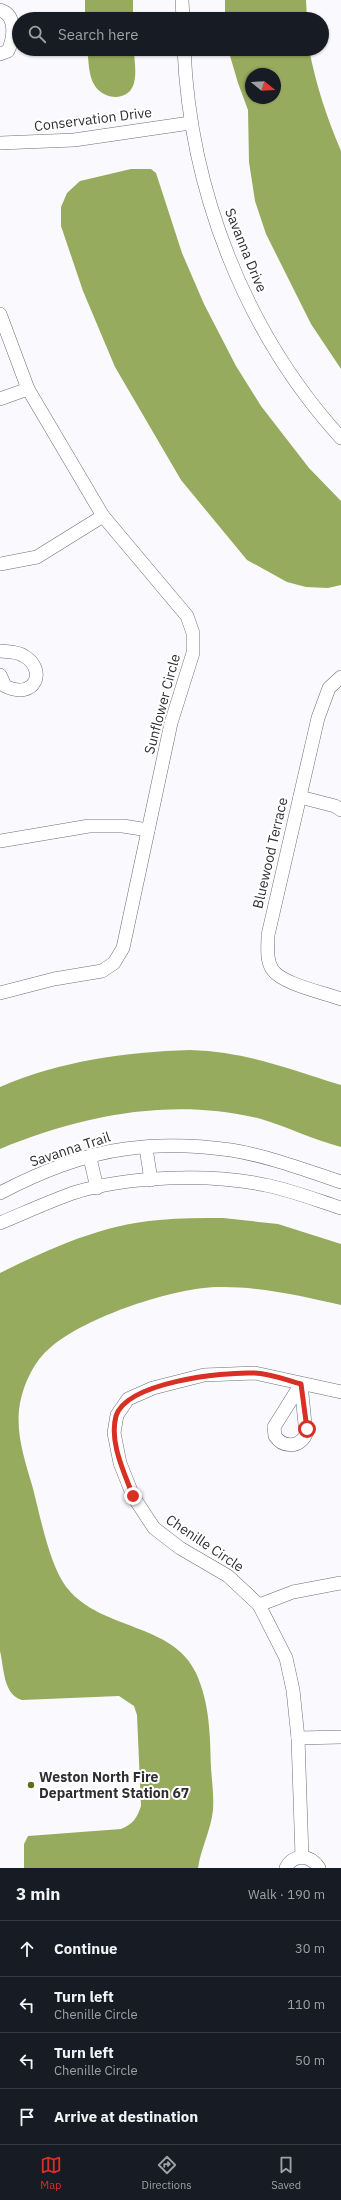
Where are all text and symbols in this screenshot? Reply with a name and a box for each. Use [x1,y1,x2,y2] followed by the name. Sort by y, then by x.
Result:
[12,12,329,56] search box
[26,23,48,45] icon: search
[58,25,138,44] text: Search here
[245,68,281,104] north arrow
[33,103,153,135] street label: Conservation Drive
[221,205,271,295] street label: Savanna Drive
[140,652,184,756] street label: Sunflower Circle
[248,795,292,910] street label: Bluewood Terrace
[27,1127,113,1170] street label: Savanna Trail
[298,1420,316,1438] route start
[124,1487,142,1505] route end
[163,1510,248,1576] street label: Chenille Circle
[39,1768,189,1802] place label: Weston North Fire Department Station 67
[26,1780,36,1790] marker: Weston North Fire Department Station 67
[16,1883,60,1905] text: 3 min
[248,1886,325,1903] text: Walk · 190 m
[16,1938,38,1960] icon: ahead
[54,1939,118,1958] text: Continue
[295,1940,325,1957] text: 30 m
[54,1987,114,2006] text: Turn left
[16,1994,38,2016] icon: left
[287,1996,325,2013] text: 110 m
[54,2006,138,2023] text: Chenille Circle
[54,2043,114,2062] text: Turn left
[16,2050,38,2072] icon: left
[295,2052,325,2069] text: 50 m
[54,2062,138,2079] text: Chenille Circle
[16,2106,38,2128] icon: arrive
[54,2107,198,2126] text: Arrive at destination
[40,2154,62,2192] tab: Map
[142,2154,192,2192] tab: Directions
[271,2154,301,2192] tab: Saved

